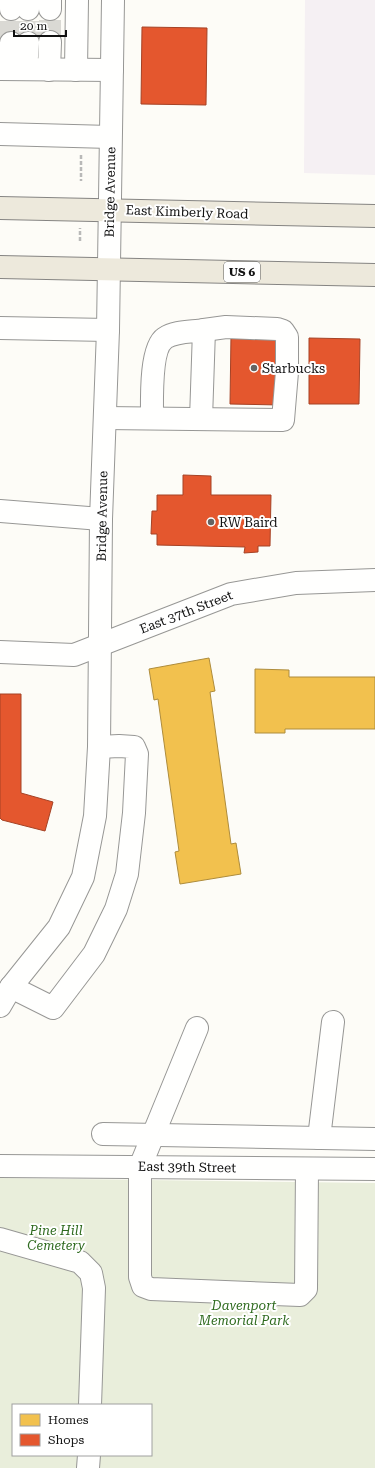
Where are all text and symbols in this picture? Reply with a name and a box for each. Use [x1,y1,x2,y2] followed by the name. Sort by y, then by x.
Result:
[14,12,66,38] scale bar
[20,19,47,33] text: 20 m
[102,147,118,237] street label: Bridge Avenue
[125,202,249,222] street label: East Kimberly Road
[224,262,260,282] road number: US 6
[262,361,325,376] place label: Starbucks
[249,363,259,373] marker: Starbucks
[94,471,110,561] street label: Bridge Avenue
[219,515,278,530] place label: RW Baird
[206,517,216,527] marker: RW Baird
[138,587,235,637] street label: East 37th Street
[138,1159,236,1175] street label: East 39th Street
[27,1223,85,1253] park label: Pine Hill Cemetery
[198,1298,290,1328] park label: Davenport Memorial Park
[12,1404,152,1456] legend
[48,1413,89,1427] text: Homes
[48,1433,84,1447] text: Shops

